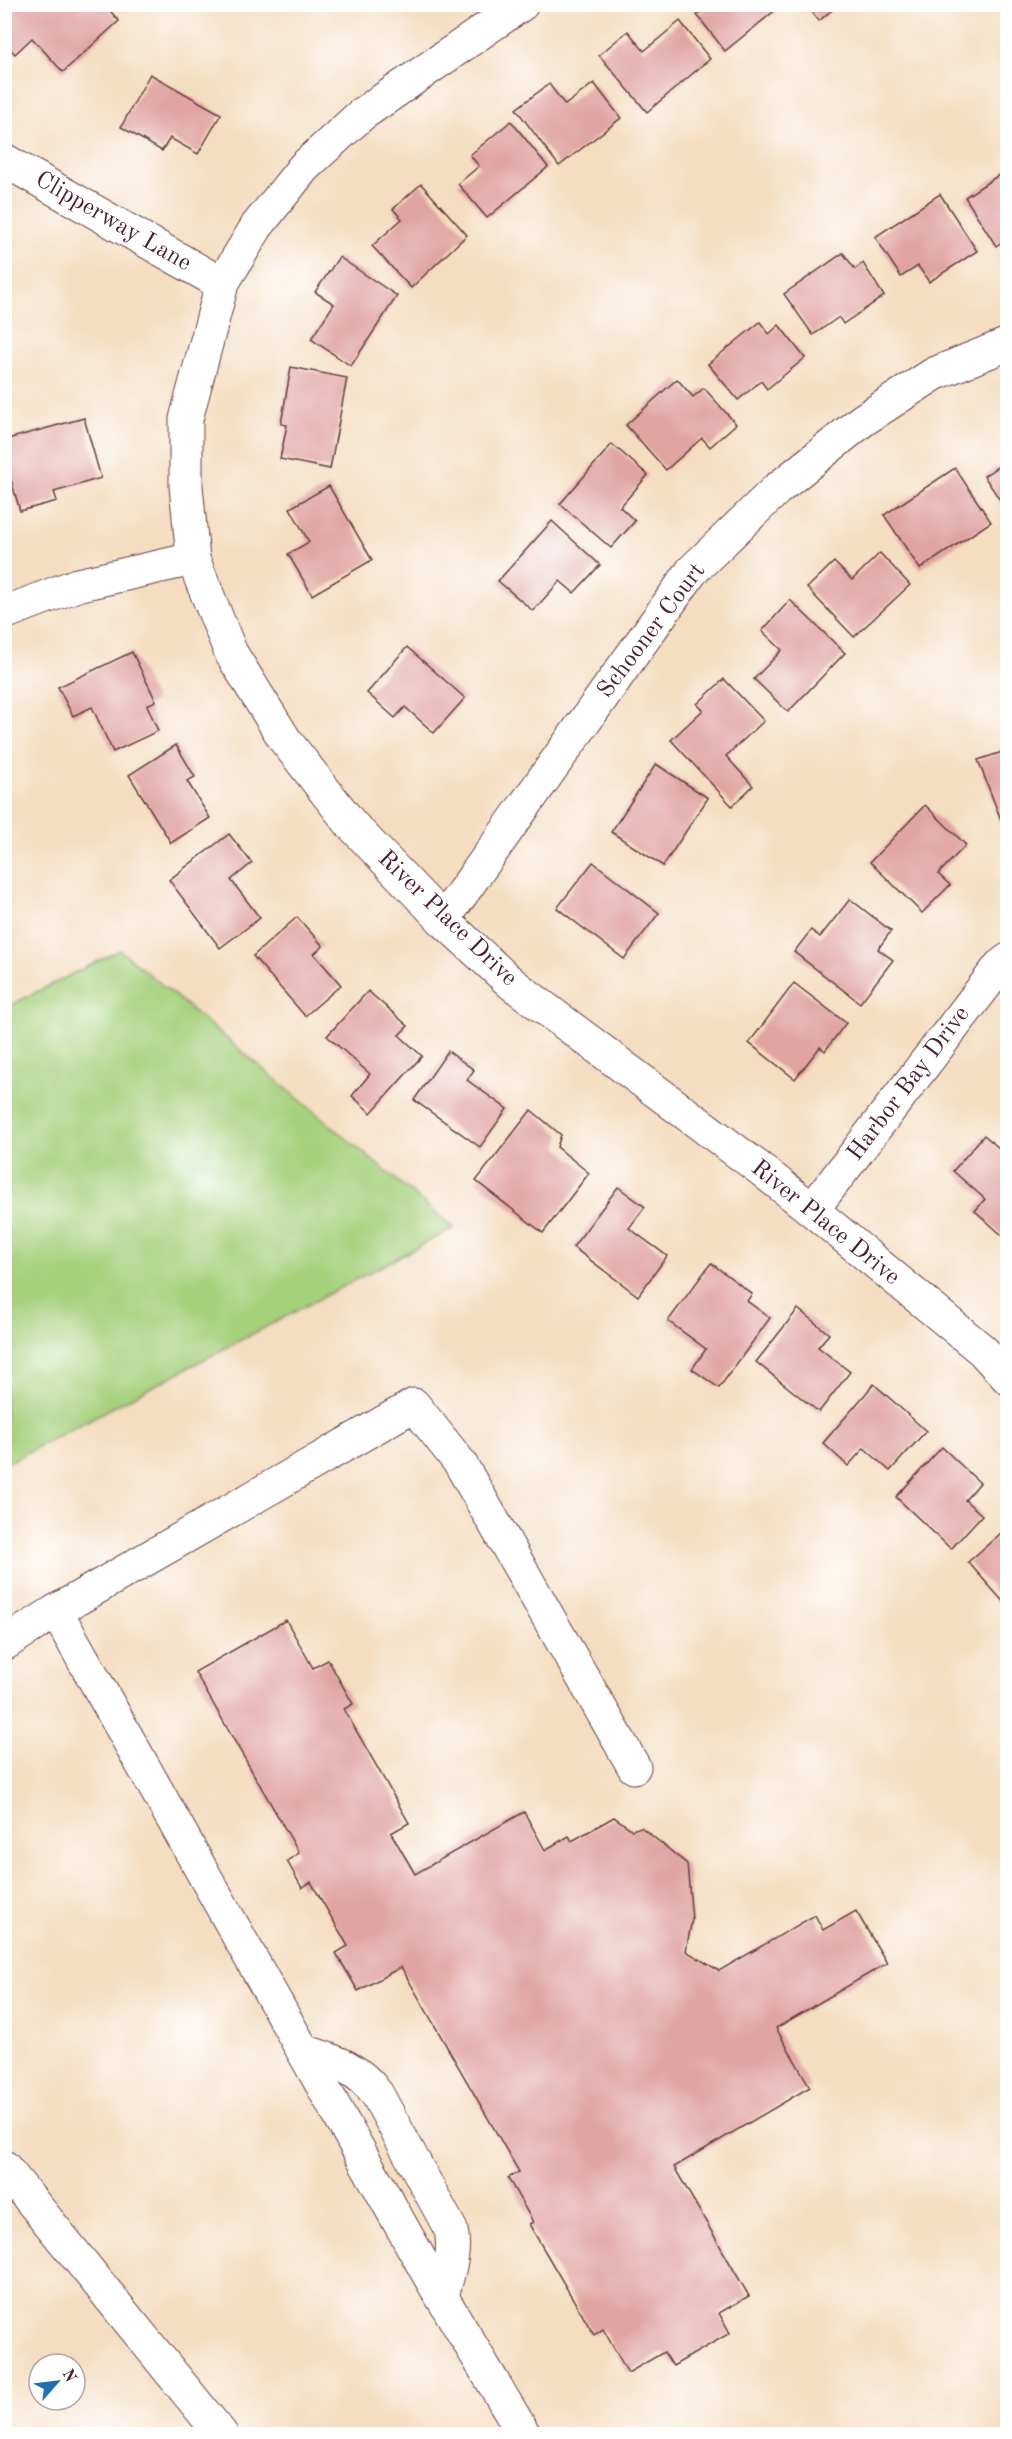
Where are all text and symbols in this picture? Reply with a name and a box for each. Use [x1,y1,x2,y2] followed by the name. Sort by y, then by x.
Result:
[31,168,195,276] street label: Clipperway Lane
[594,559,710,703] street label: Schooner Court
[373,847,521,991] street label: River Place Drive
[843,1002,975,1166] street label: Harbor Bay Drive
[746,1156,904,1290] street label: River Place Drive
[27,2352,87,2412] north arrow
[59,2367,79,2386] text: N

